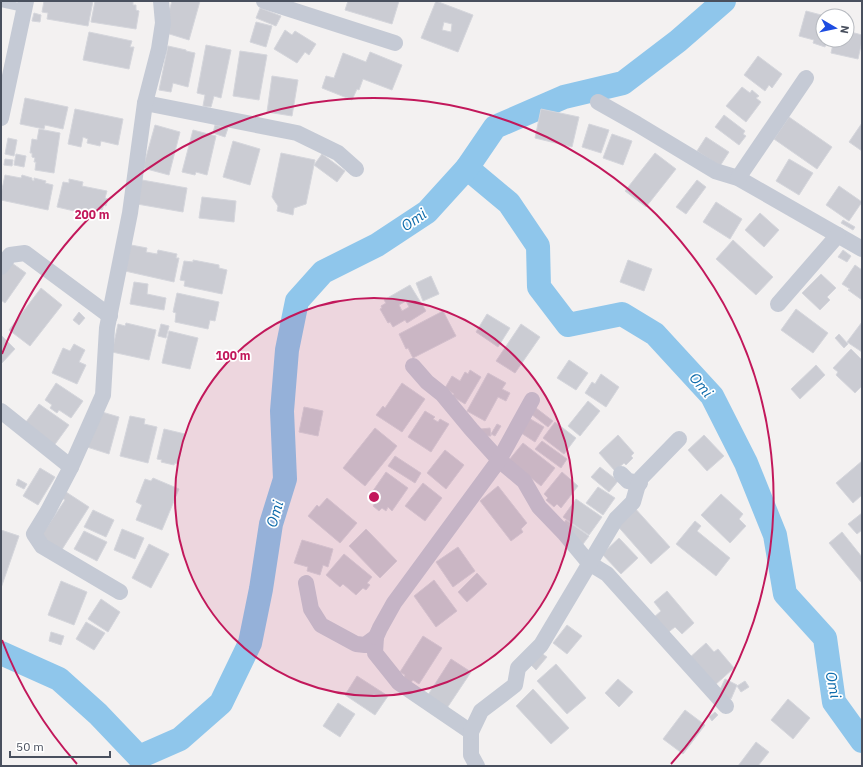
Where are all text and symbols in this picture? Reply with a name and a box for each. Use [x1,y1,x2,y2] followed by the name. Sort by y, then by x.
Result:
[815,8,855,48] north arrow
[837,25,852,35] text: N
[397,204,430,235] water label: Omi
[74,207,110,222] text: 200 m
[215,348,251,363] text: 100 m
[685,368,717,401] water label: Omi
[367,490,381,504] centre of rings
[262,498,287,529] water label: Omi
[822,670,845,700] water label: Omi
[10,733,110,759] scale bar
[16,739,44,754] text: 50 m

